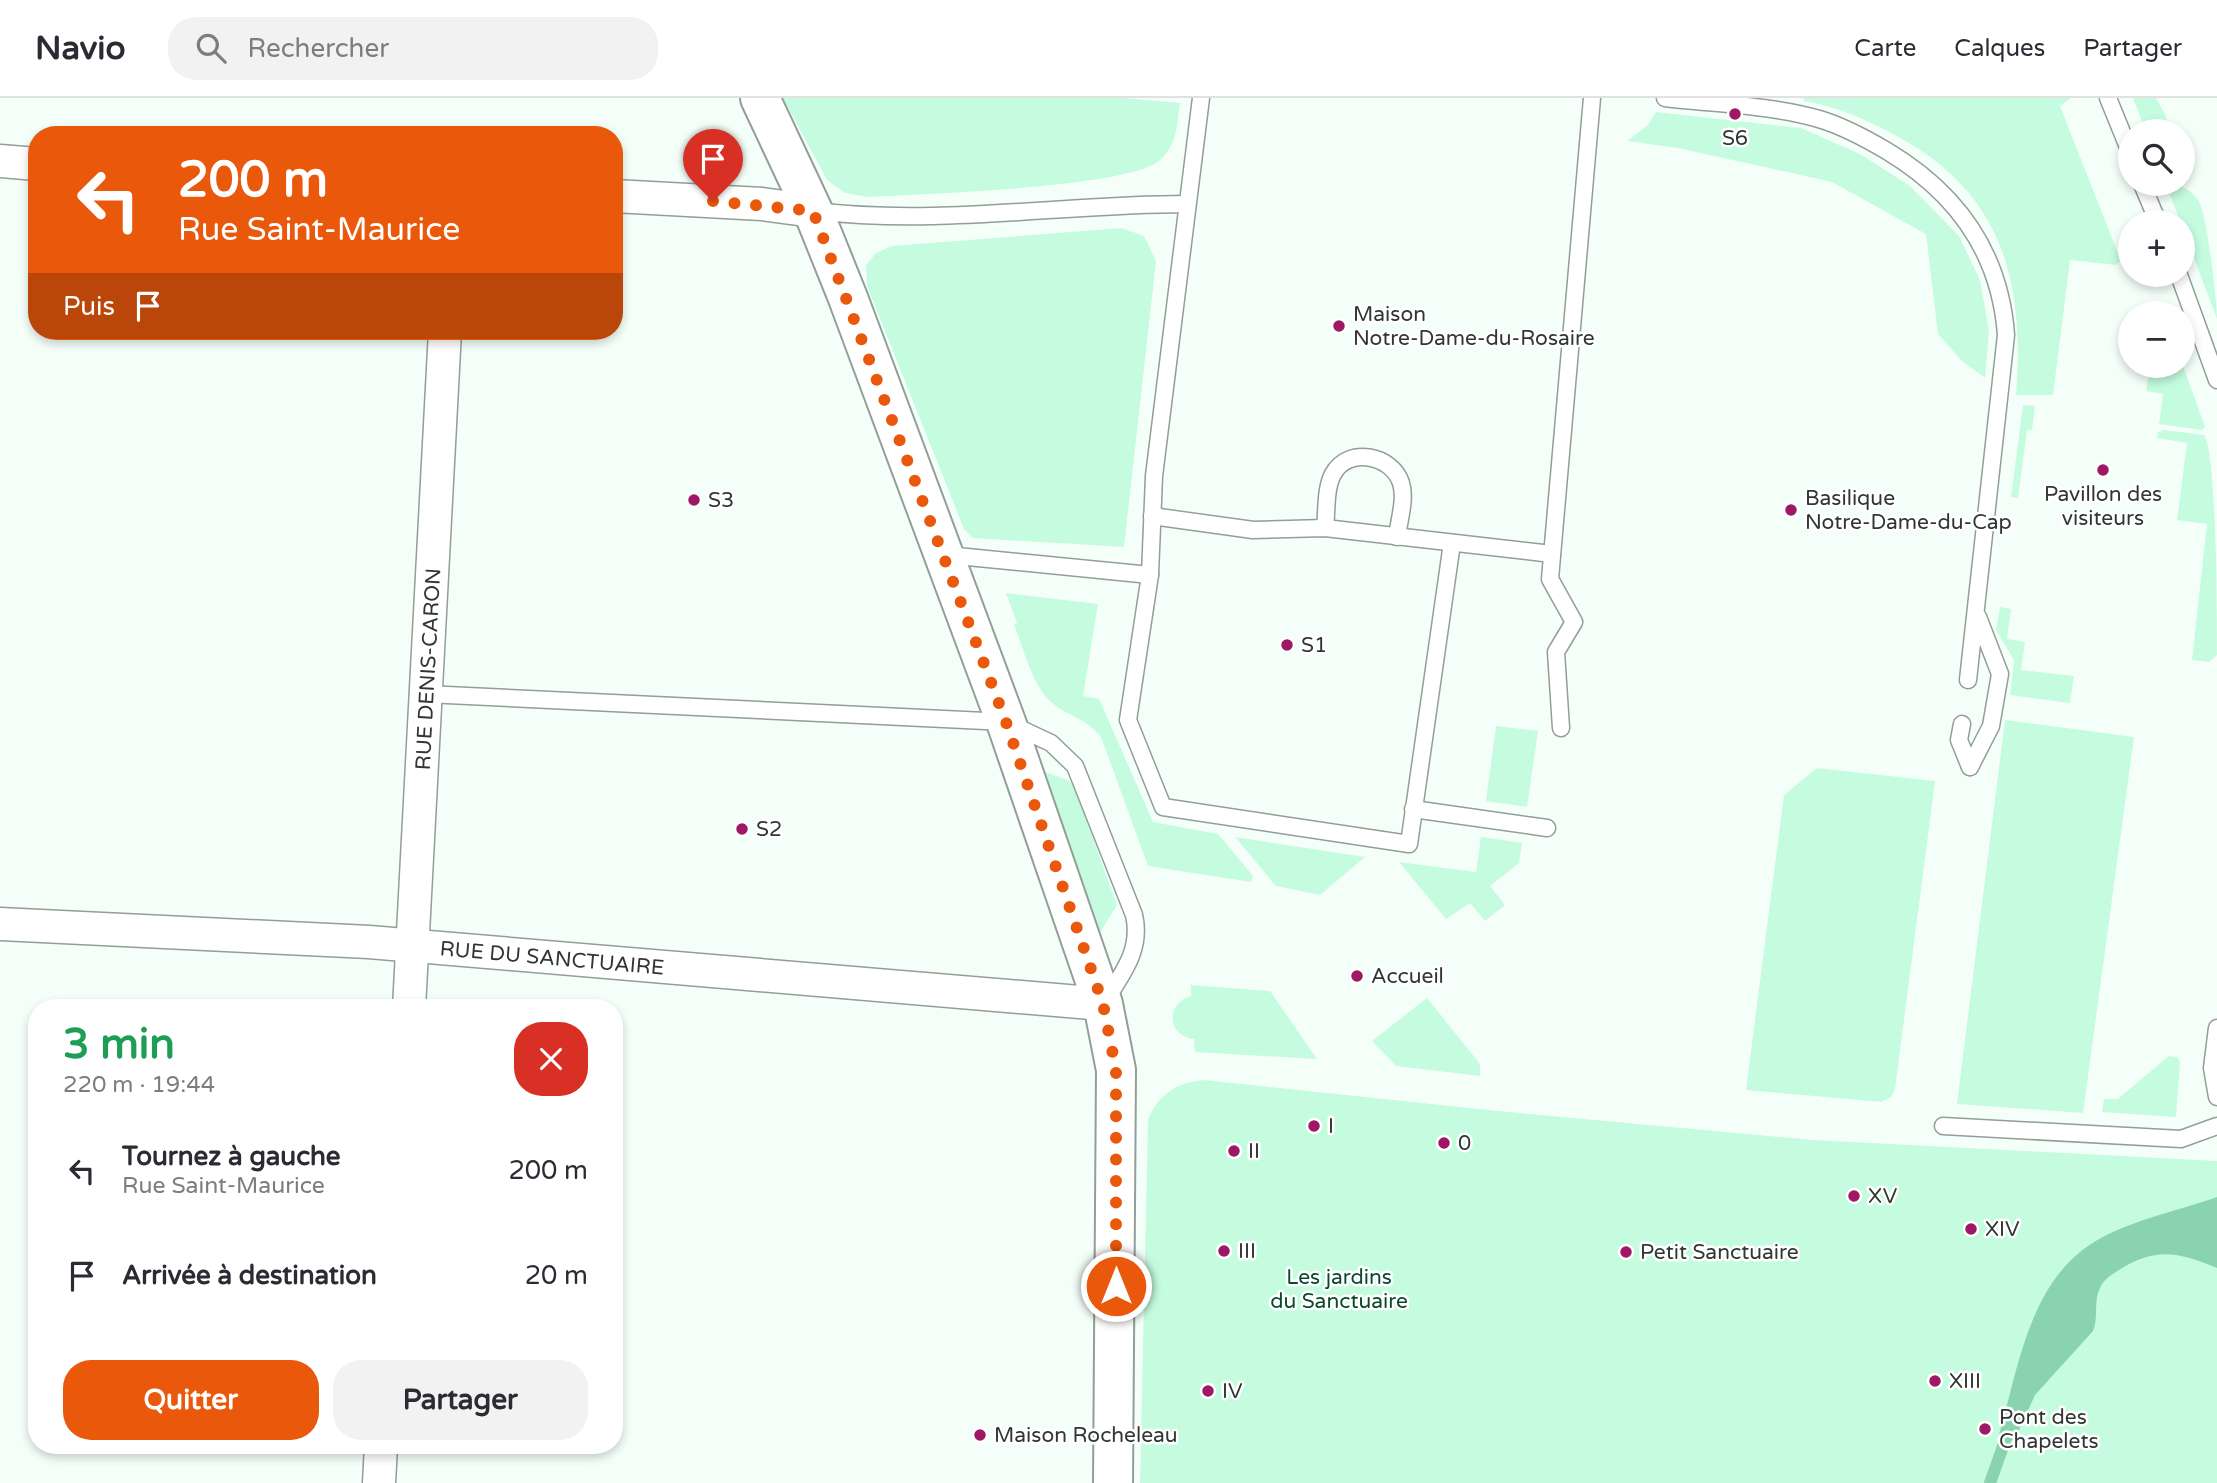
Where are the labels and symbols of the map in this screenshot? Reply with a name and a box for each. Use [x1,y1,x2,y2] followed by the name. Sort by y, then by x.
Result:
[1727,106,1743,122] marker: S6
[1722,126,1748,151] place label: S6
[683,129,743,201] pin
[1353,302,1595,351] place label: Maison Notre-Dame-du-Rosaire
[1331,318,1347,334] marker: Maison Notre-Dame-du-Rosaire
[2095,462,2111,478] marker: Pavillon des visiteurs
[2044,482,2162,531] place label: Pavillon des visiteurs
[1805,486,2012,535] place label: Basilique Notre-Dame-du-Cap
[708,488,734,513] place label: S3
[686,492,702,508] marker: S3
[1783,502,1799,518] marker: Basilique Notre-Dame-du-Cap
[411,567,446,771] street label: RUE DENIS-CARON
[1301,633,1327,658] place label: S1
[1279,637,1295,653] marker: S1
[756,817,782,842] place label: S2
[734,821,750,837] marker: S2
[439,936,665,981] street label: RUE DU SANCTUAIRE
[1371,964,1444,989] place label: Accueil
[1349,968,1365,984] marker: Accueil
[1328,1114,1334,1139] place label: I
[1306,1118,1322,1134] marker: I
[1458,1131,1471,1156] place label: 0
[1436,1135,1452,1151] marker: 0
[1248,1139,1260,1164] place label: II
[1226,1143,1242,1159] marker: II
[1868,1184,1898,1209] place label: XV
[1846,1188,1862,1204] marker: XV
[1985,1217,2020,1242] place label: XIV
[1963,1221,1979,1237] marker: XIV
[1238,1239,1256,1264] place label: III
[1640,1240,1799,1265] place label: Petit Sanctuaire
[1216,1243,1232,1259] marker: III
[1618,1244,1634,1260] marker: Petit Sanctuaire
[1079,1249,1153,1323] position arrow
[1270,1265,1408,1314] park label: Les jardins du Sanctuaire
[1949,1369,1981,1394] place label: XIII
[1927,1373,1943,1389] marker: XIII
[1222,1379,1243,1404] place label: IV
[1200,1383,1216,1399] marker: IV
[1999,1405,2099,1454] place label: Pont des Chapelets
[1977,1421,1993,1437] marker: Pont des Chapelets
[994,1423,1178,1448] place label: Maison Rocheleau
[972,1427,988,1443] marker: Maison Rocheleau

